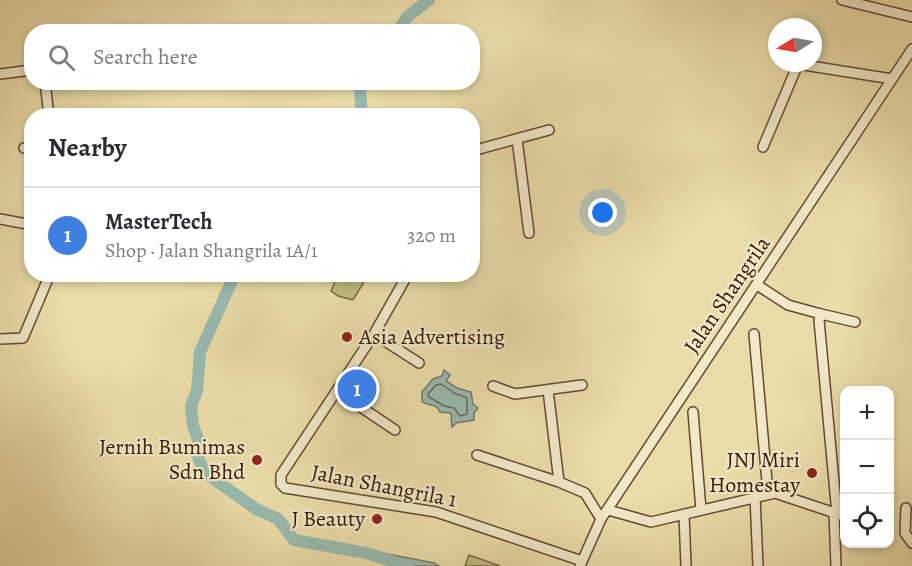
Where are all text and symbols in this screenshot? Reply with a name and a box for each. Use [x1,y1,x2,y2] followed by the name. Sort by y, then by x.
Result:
[768,18,822,72] north arrow
[24,24,480,90] search box
[45,41,78,74] icon: search
[93,42,198,72] text: Search here
[48,130,127,165] text: Nearby
[588,198,617,227] your location
[105,207,212,237] text: MasterTech
[64,222,71,249] text: 1
[407,222,456,249] text: 320 m
[677,230,778,360] street label: Jalan Shangrila
[105,237,318,264] text: Shop · Jalan Shangrila 1A/1
[358,322,505,352] place label: Asia Advertising
[340,330,354,344] marker: Asia Advertising
[338,366,376,412] pin: 1
[840,386,894,548] map controls
[840,386,894,440] button: +
[99,432,245,487] place label: Jernih Bumimas Sdn Bhd
[840,440,894,494] button: −
[709,445,800,500] place label: JNJ Miri Homestay
[250,453,264,467] marker: Jernih Bumimas Sdn Bhd
[309,457,459,515] street label: Jalan Shangrila 1
[805,466,819,480] marker: JNJ Miri Homestay
[840,494,894,548] button: locate
[291,504,365,534] place label: J Beauty
[370,512,384,526] marker: J Beauty

